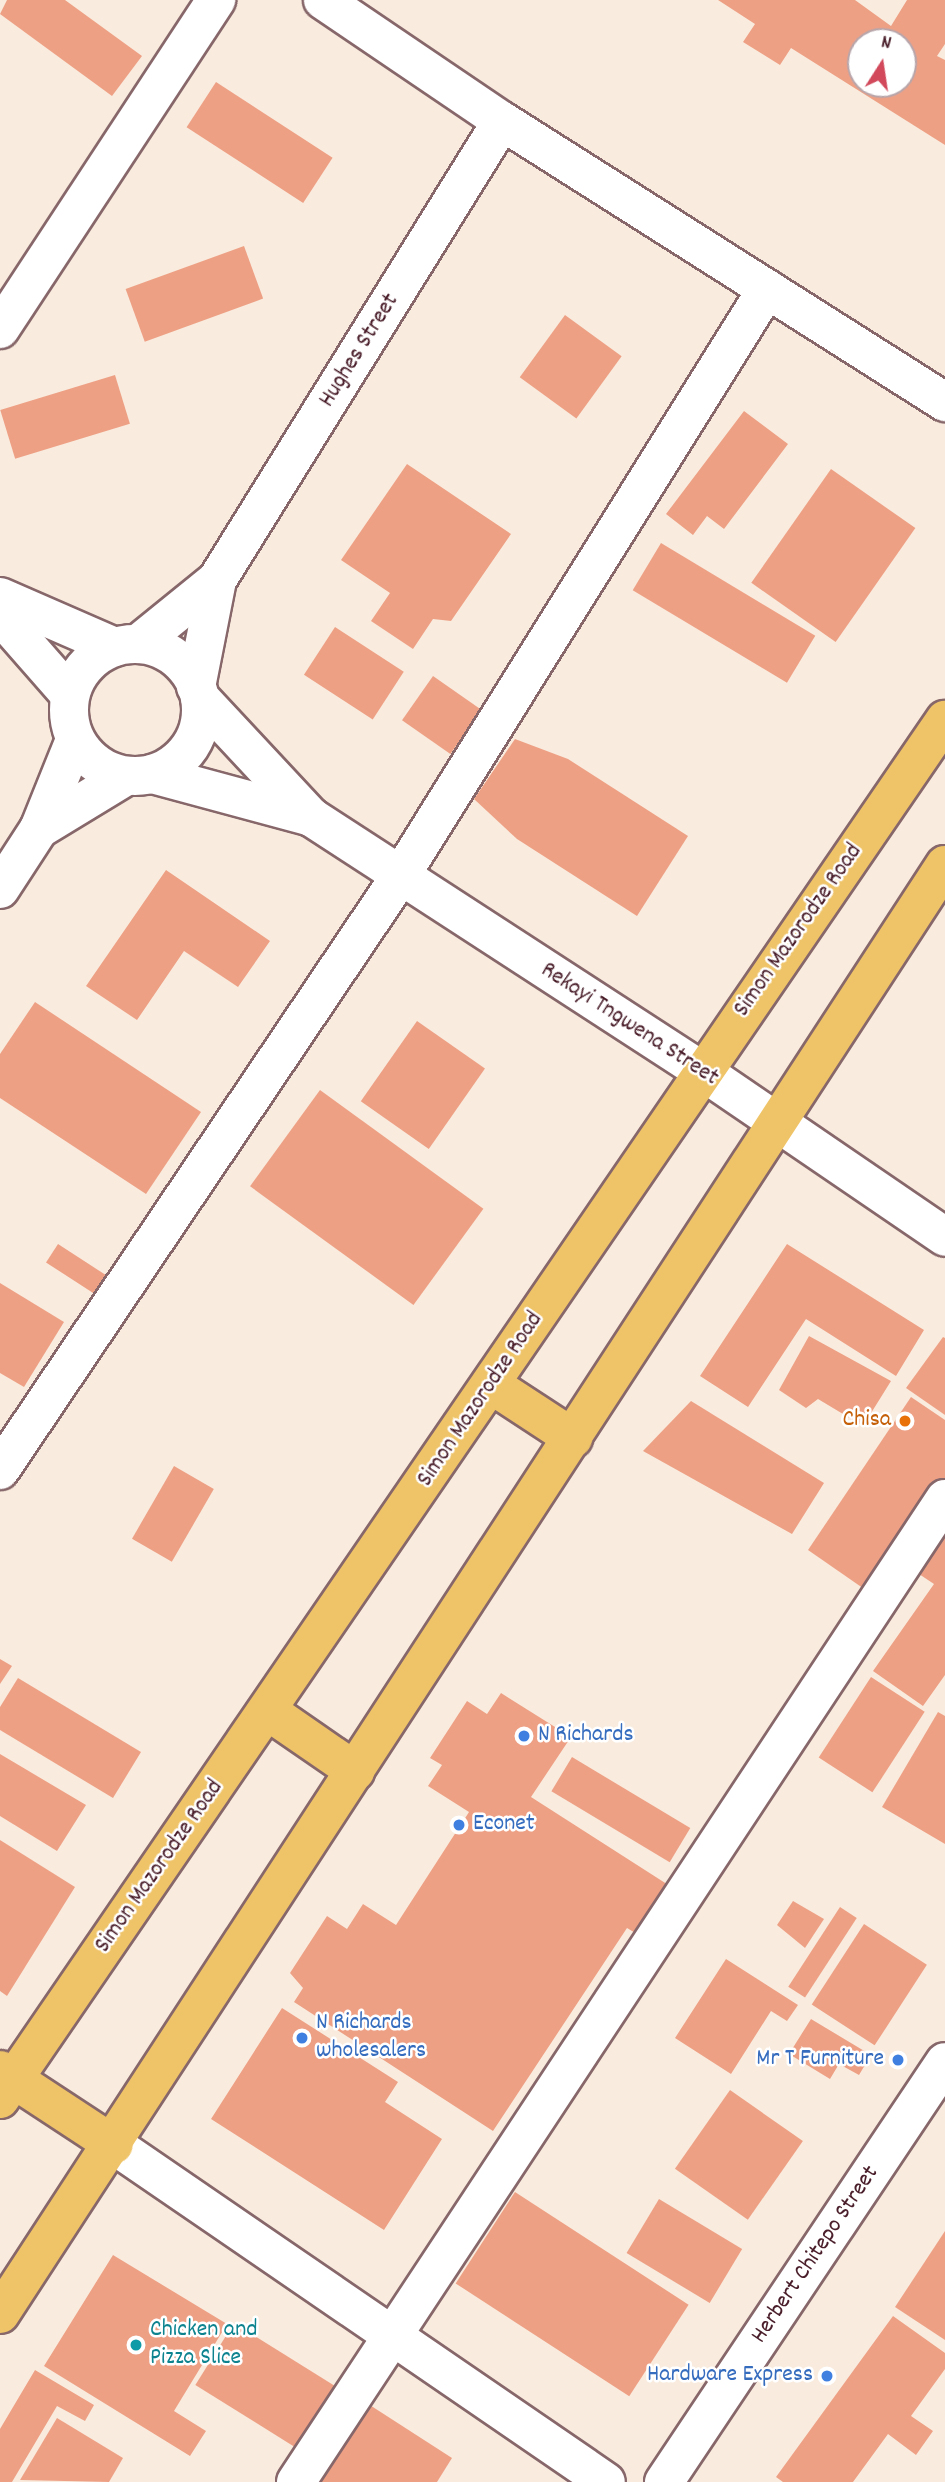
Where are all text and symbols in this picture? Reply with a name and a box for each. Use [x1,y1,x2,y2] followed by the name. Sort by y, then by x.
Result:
[847,28,917,98] north arrow
[879,30,893,58] text: N
[314,289,406,413] street label: Hughes Street
[728,839,870,1023] street label: Simon Mazorodze Road
[535,957,723,1093] street label: Rekayi Tngwena Street
[412,1307,550,1493] street label: Simon Mazorodze Road
[842,1407,891,1435] place label: Chisa
[897,1413,913,1429] marker: Chisa
[538,1722,634,1750] place label: N Richards
[516,1728,532,1744] marker: N Richards
[89,1775,231,1959] street label: Simon Mazorodze Road
[473,1811,535,1839] place label: Econet
[451,1817,467,1833] marker: Econet
[316,2010,426,2066] place label: N Richards wholesalers
[294,2030,310,2046] marker: N Richards wholesalers
[756,2046,884,2074] place label: Mr T Furniture
[890,2052,906,2068] marker: Mr T Furniture
[746,2161,886,2349] street label: Herbert Chitepo Street
[150,2317,257,2373] place label: Chicken and Pizza Slice
[128,2337,144,2353] marker: Chicken and Pizza Slice
[647,2362,813,2390] place label: Hardware Express
[819,2368,835,2384] marker: Hardware Express

